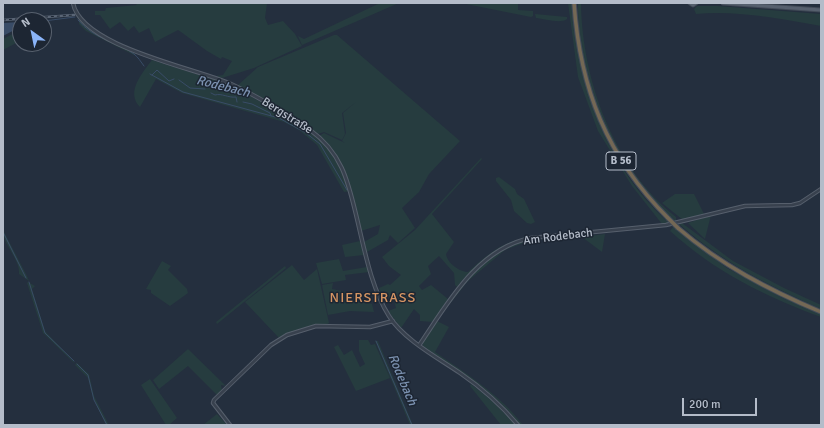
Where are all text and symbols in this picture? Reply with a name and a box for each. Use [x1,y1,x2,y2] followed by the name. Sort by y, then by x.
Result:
[12,12,52,52] north arrow
[19,15,32,30] text: N
[195,73,251,101] water label: Rodebach
[259,95,315,137] street label: Bergstraße
[606,152,636,170] road number: B 56
[523,226,593,248] street label: Am Rodebach
[330,290,416,306] district label: NIERSTRASS
[384,352,420,408] water label: Rodebach
[684,390,759,416] scale bar
[689,397,721,412] text: 200 m

